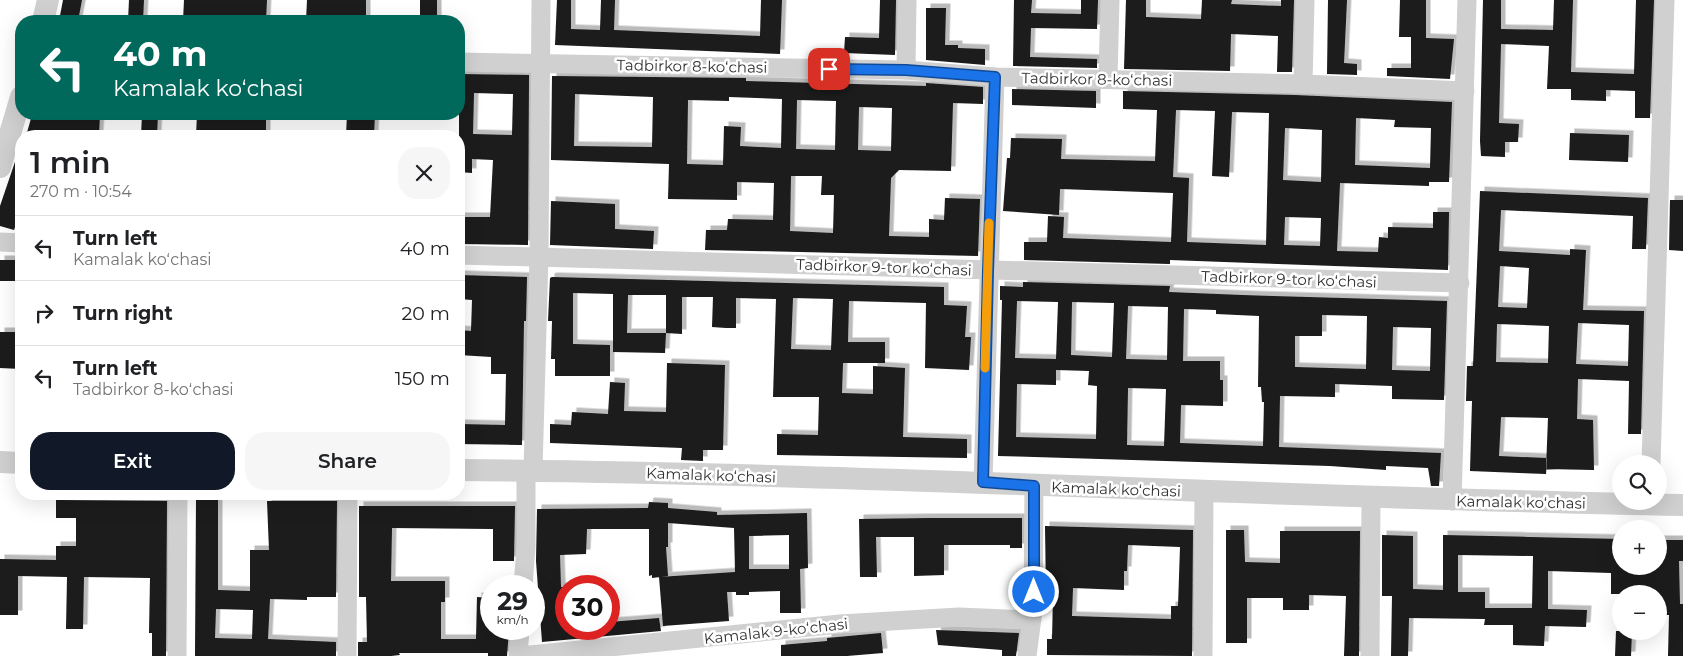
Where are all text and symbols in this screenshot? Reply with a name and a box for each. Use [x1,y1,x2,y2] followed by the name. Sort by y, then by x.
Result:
[113,32,208,75] text: 40 m
[30,35,95,100] icon: left
[808,48,850,90] pin
[617,55,767,77] street label: Tadbirkor 8-koʻchasi
[815,55,843,83] icon: arrive
[1022,68,1172,90] street label: Tadbirkor 8-koʻchasi
[113,75,303,102] text: Kamalak koʻchasi
[30,144,111,181] text: 1 min
[398,147,450,199] button: close
[30,182,132,201] text: 270 m · 10:54
[73,227,158,250] text: Turn left
[30,234,58,262] icon: left
[400,237,450,260] text: 40 m
[73,250,212,269] text: Kamalak koʻchasi
[796,254,972,280] street label: Tadbirkor 9-tor koʻchasi
[1201,266,1377,292] street label: Tadbirkor 9-tor koʻchasi
[30,299,58,327] icon: right
[73,302,173,325] text: Turn right
[402,302,450,325] text: 20 m
[73,357,158,380] text: Turn left
[30,364,58,392] icon: left
[395,367,450,390] text: 150 m
[73,380,234,399] text: Tadbirkor 8-koʻchasi
[30,432,235,490] button: Exit
[245,432,450,490] button: Share
[1612,455,1667,640] map controls
[1612,455,1667,510] button: search
[646,463,776,487] street label: Kamalak koʻchasi
[1051,477,1181,501] street label: Kamalak koʻchasi
[1456,491,1586,513] street label: Kamalak koʻchasi
[1612,520,1667,575] button: +
[1007,565,1059,617] position arrow
[555,575,620,640] speed limit sign: 30
[1612,585,1667,640] button: −
[497,586,528,616] text: 29
[496,612,529,627] text: km/h
[703,614,849,648] street label: Kamalak 9-koʻchasi

